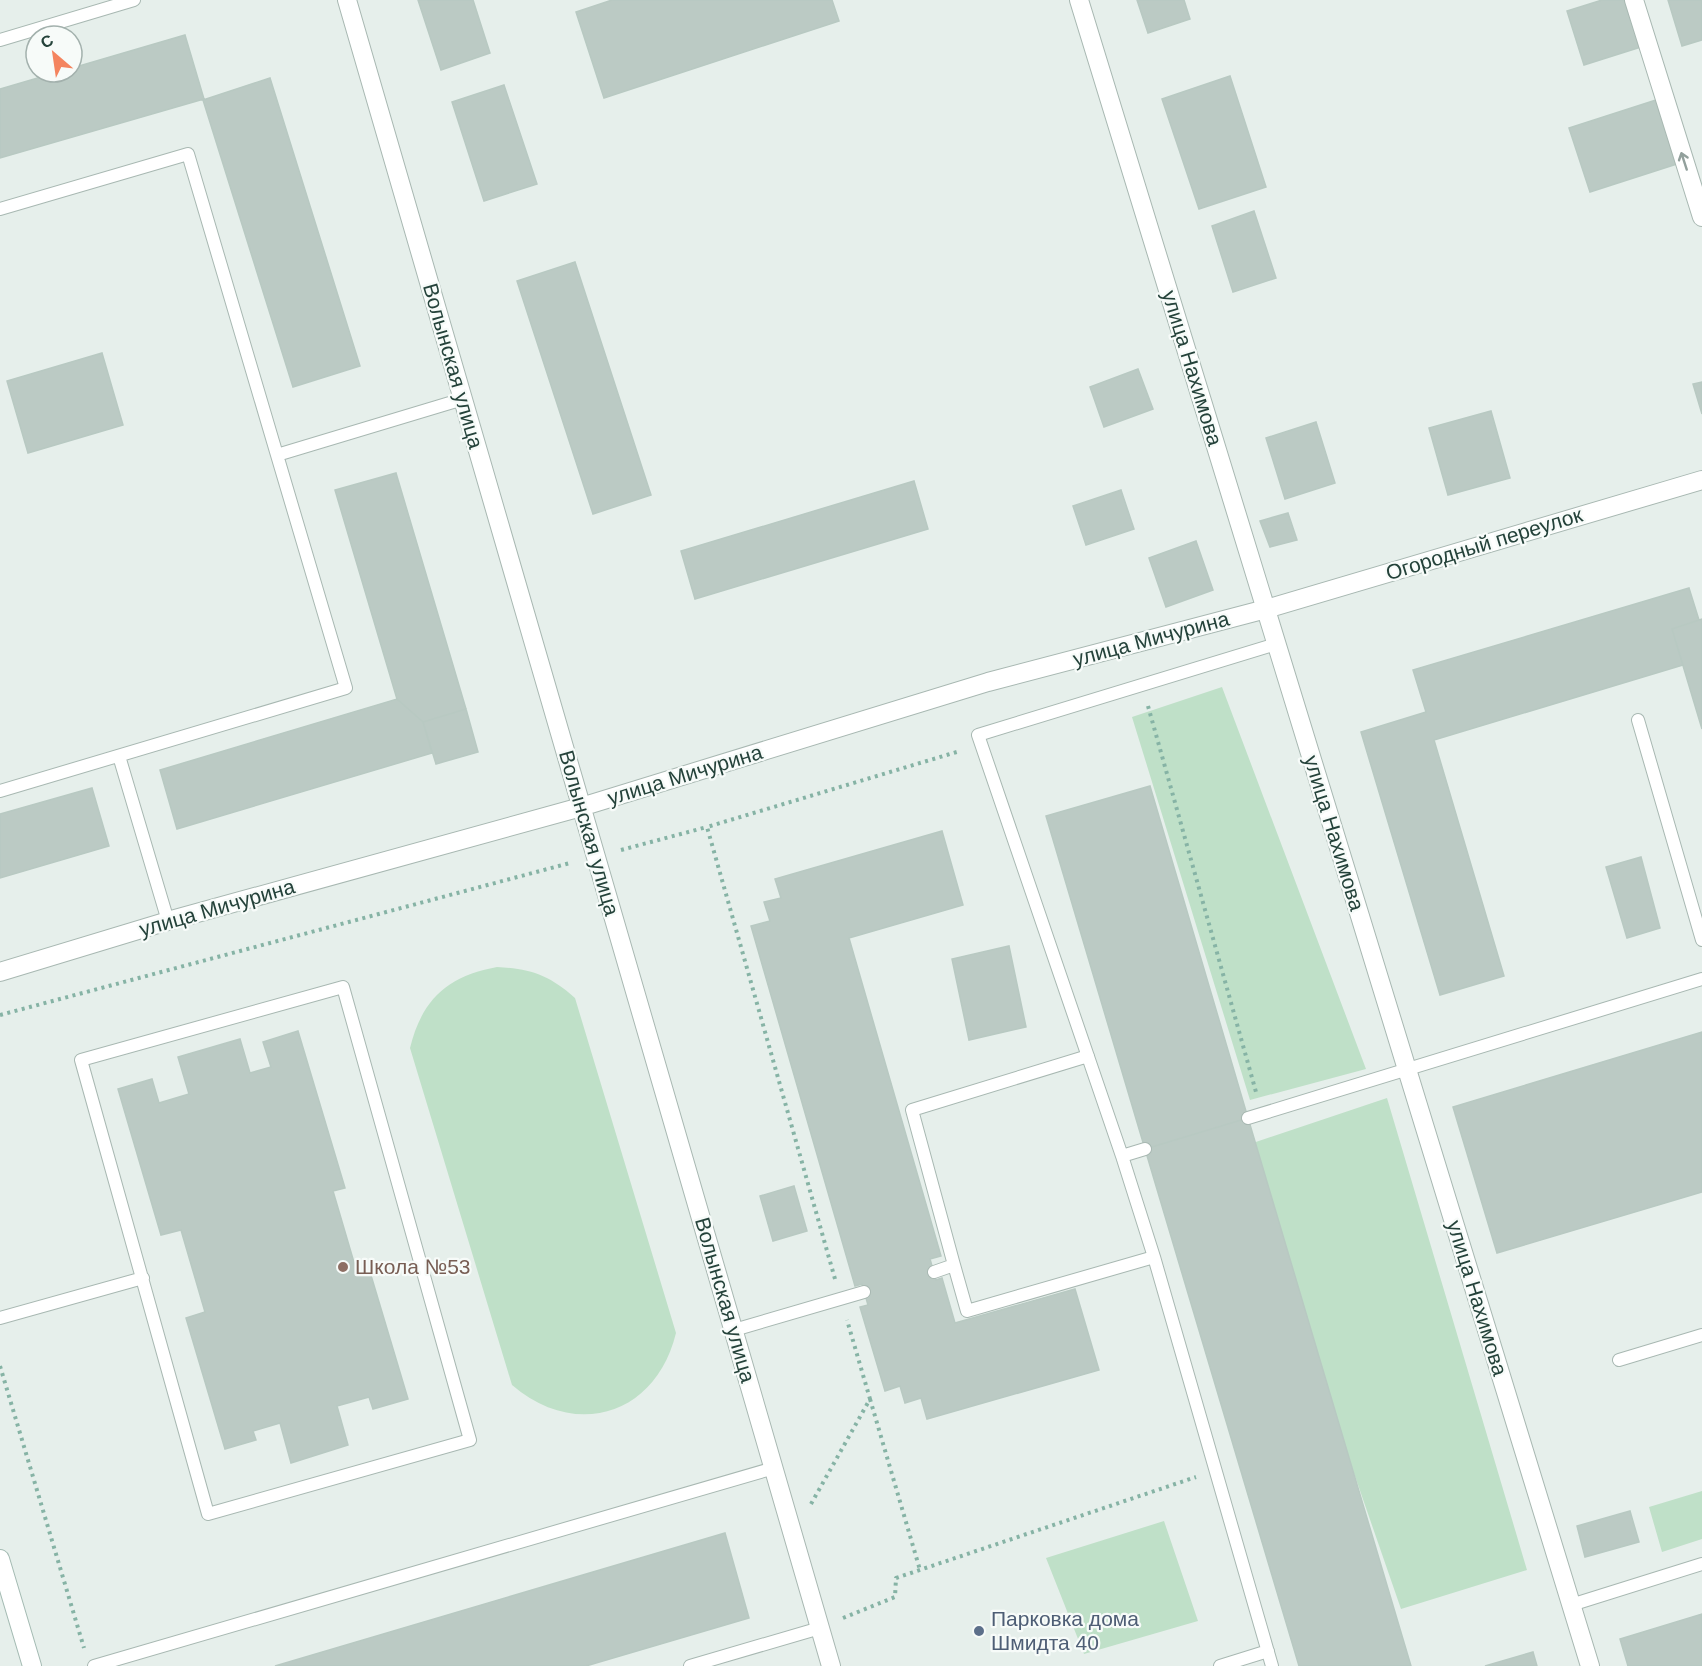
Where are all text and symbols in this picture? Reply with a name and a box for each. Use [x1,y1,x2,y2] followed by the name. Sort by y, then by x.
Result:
[24,24,84,84] north arrow
[38,31,57,52] text: С
[1678,152,1689,171] one-way arrow
[419,281,488,451] street label: Волынская улица
[1158,287,1227,449] street label: улица Нахимова
[1383,502,1586,584] street label: Огородный переулок
[1070,607,1232,670] street label: улица Мичурина
[605,740,765,809] street label: улица Мичурина
[555,748,624,918] street label: Волынская улица
[1300,752,1369,914] street label: улица Нахимова
[136,874,298,941] street label: улица Мичурина
[691,1215,760,1385] street label: Волынская улица
[1443,1217,1512,1379] street label: улица Нахимова
[355,1255,471,1278] place label: Школа №53
[336,1260,350,1274] marker: Школа №53
[991,1607,1139,1654] place label: Парковка дома Шмидта 40
[972,1624,986,1638] marker: Парковка дома Шмидта 40

